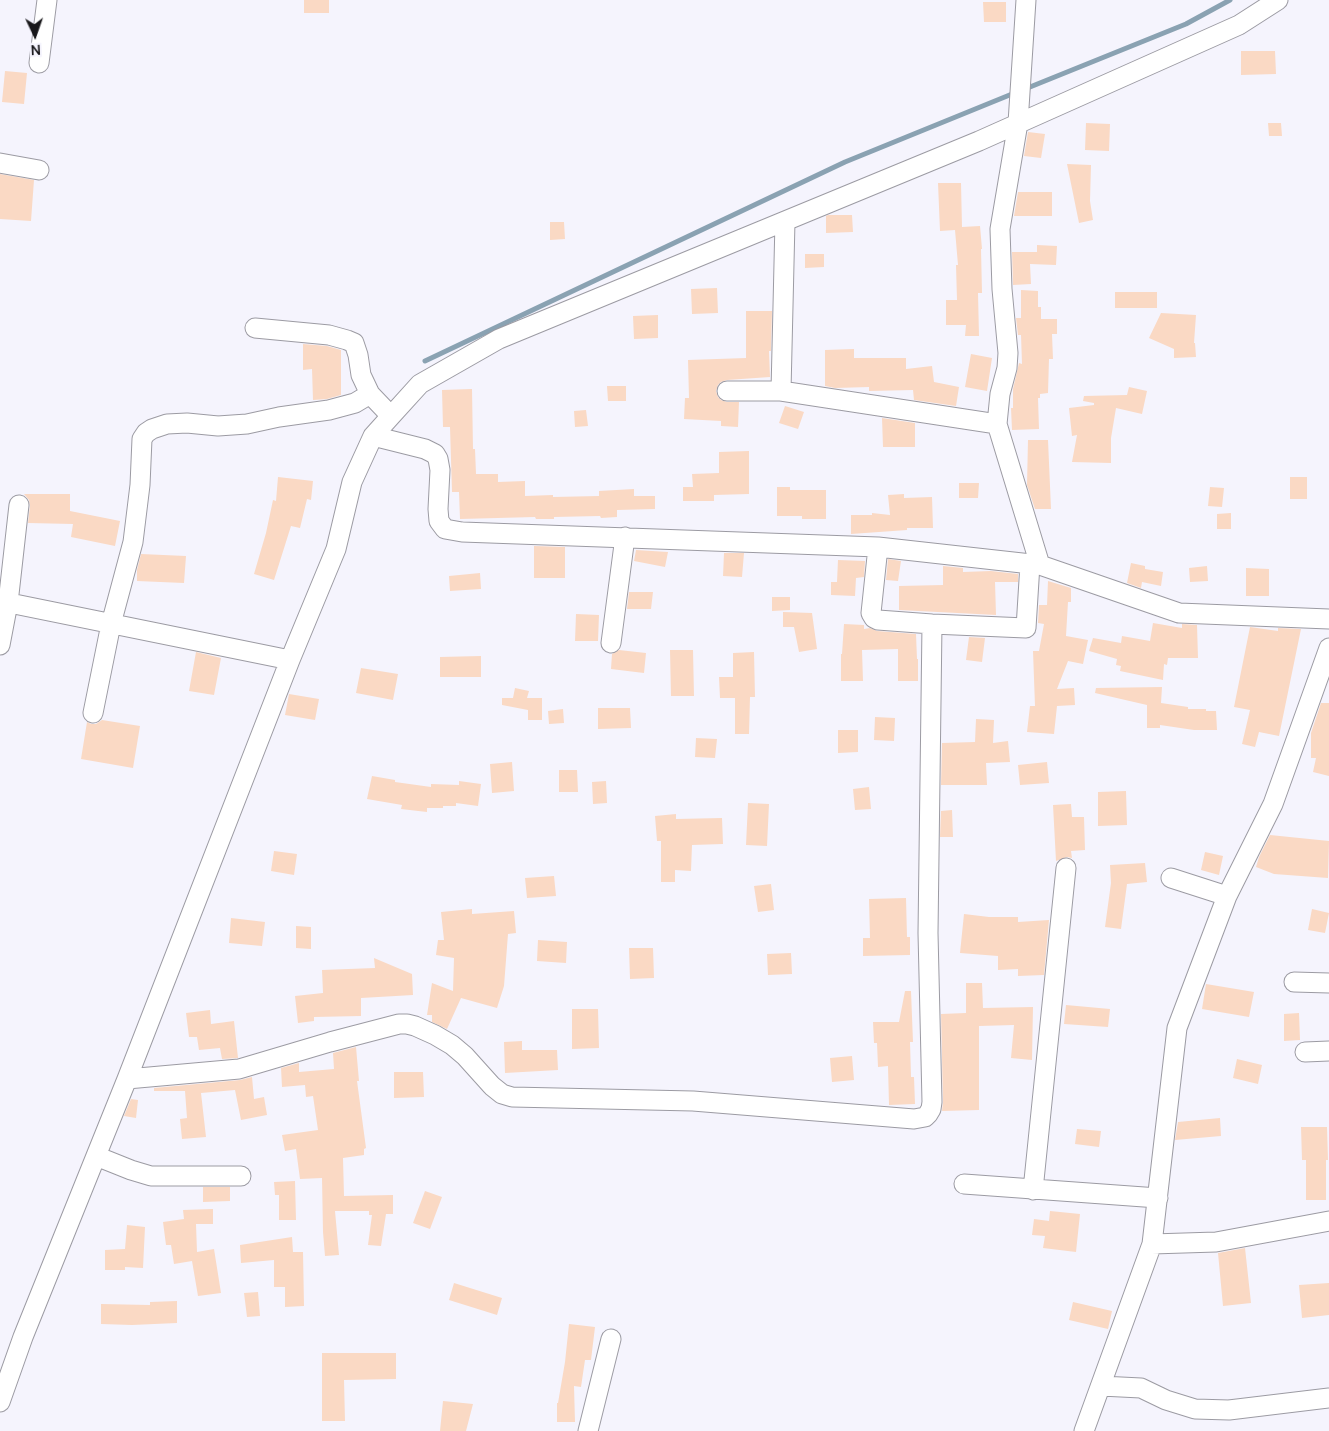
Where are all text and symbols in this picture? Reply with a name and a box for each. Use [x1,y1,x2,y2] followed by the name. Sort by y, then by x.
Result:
[10,10,60,60] north arrow
[30,41,41,60] text: N

